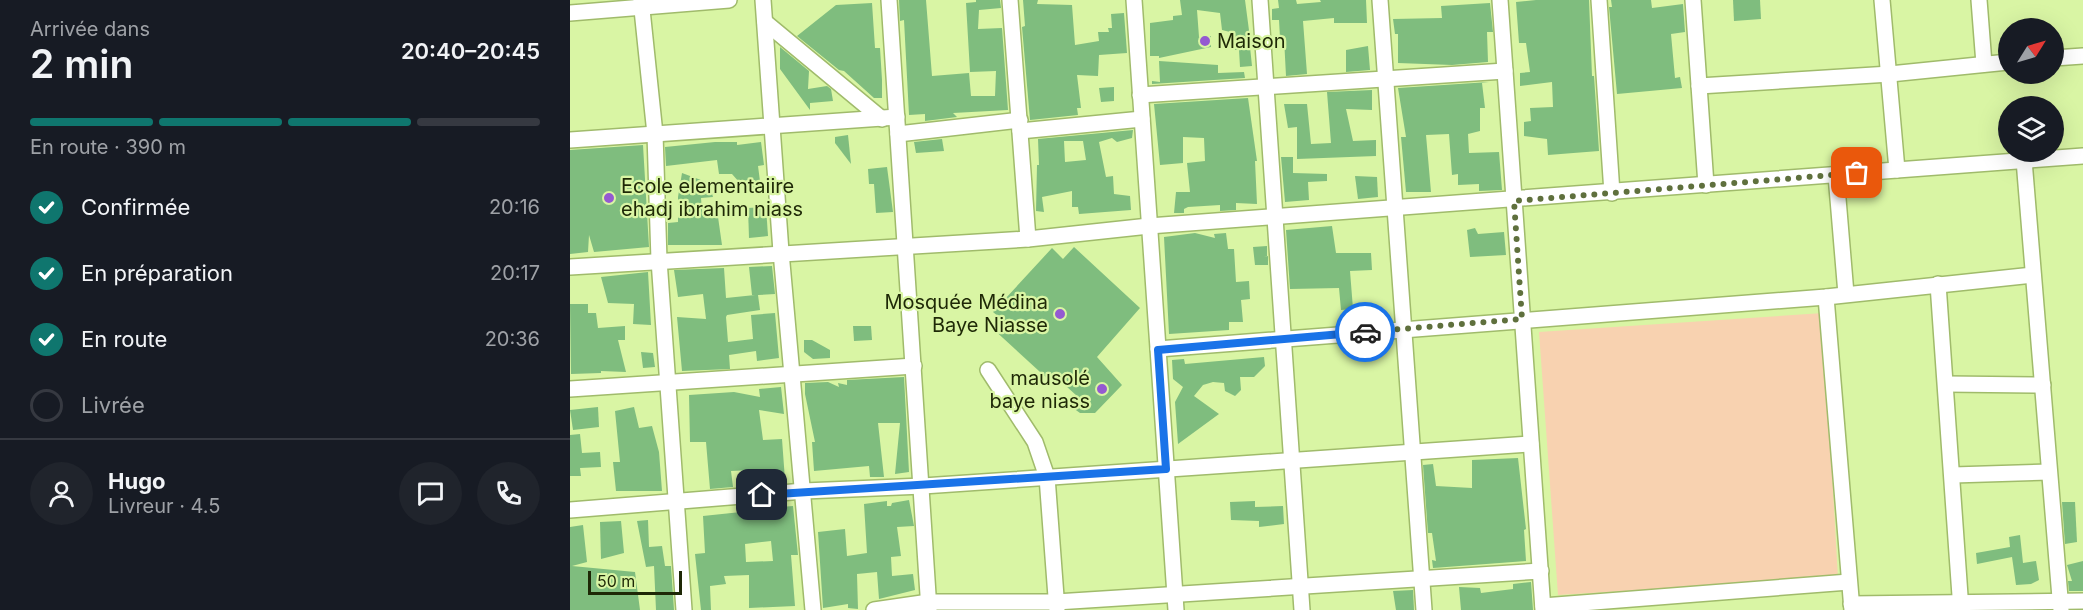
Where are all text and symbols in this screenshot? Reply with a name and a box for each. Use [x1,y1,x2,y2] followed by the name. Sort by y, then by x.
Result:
[30,17,150,41] text: Arrivée dans
[1998,18,2064,84] north arrow
[1998,18,2064,162] map controls
[1217,29,1286,53] place label: Maison
[1198,34,1212,48] marker: Maison
[401,38,540,64] text: 20:40–20:45
[30,40,133,87] text: 2 min
[1998,96,2064,162] button: layers
[30,135,186,159] text: En route · 390 m
[1831,147,1882,198] pin
[1840,156,1873,189] icon: bag
[621,174,803,221] place label: Ecole elementaiire ehadj ibrahim niass
[30,191,63,224] icon: check
[602,191,616,205] marker: Ecole elementaiire ehadj ibrahim niass
[81,194,190,220] text: Confirmée
[489,195,540,219] text: 20:16
[30,257,63,290] icon: check
[81,260,233,286] text: En préparation
[490,261,540,285] text: 20:17
[885,290,1048,337] place label: Mosquée Médina Baye Niasse
[1335,302,1395,362] courier
[1053,307,1067,321] marker: Mosquée Médina Baye Niasse
[1349,316,1382,349] icon: car
[30,323,63,356] icon: check
[81,326,167,352] text: En route
[485,327,540,351] text: 20:36
[989,366,1090,413] place label: mausolé baye niass
[1095,382,1109,396] marker: mausolé baye niass
[81,392,145,418] text: Livrée
[30,462,93,525] button: person
[399,462,462,525] button: chat
[477,462,540,525] button: phone
[108,468,166,494] text: Hugo
[736,469,787,520] pin
[745,478,778,511] icon: home
[108,494,221,518] text: Livreur · 4.5
[588,568,682,596] scale bar
[597,571,635,591] text: 50 m

